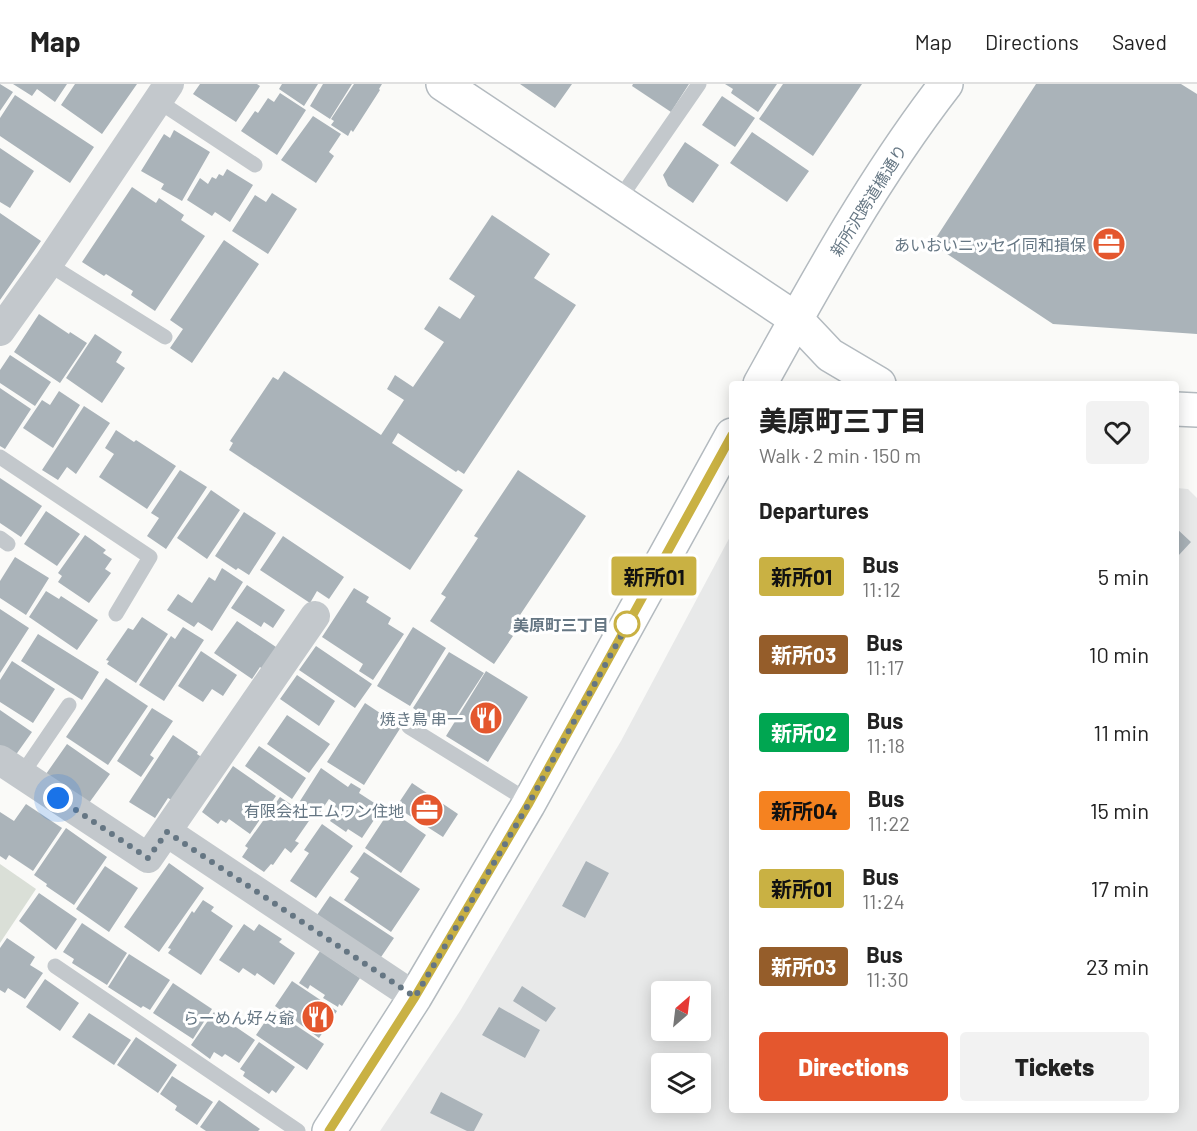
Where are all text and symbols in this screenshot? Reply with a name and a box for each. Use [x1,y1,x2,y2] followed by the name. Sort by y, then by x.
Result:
[30,24,81,58] text: Map
[915,29,952,54] text: Map
[985,29,1079,54] text: Directions
[1112,29,1167,54] text: Saved
[826,141,910,259] street label: 新所沢跨道橋通り
[1091,226,1127,262] office icon: あいおいニッセイ同和損保
[894,235,1086,254] place label: あいおいニッセイ同和損保
[1086,401,1149,464] button: heart
[759,403,927,437] text: 美原町三丁目
[759,443,921,467] text: Walk · 2 min · 150 m
[759,497,869,523] text: Departures
[862,551,899,577] text: Bus
[612,556,696,596] line badge: 新所01
[1098,563,1149,589] text: 5 min
[623,564,685,589] text: 新所01
[771,564,832,589] text: 新所01
[862,577,901,601] text: 11:12
[614,611,640,637] marker: 美原町三丁目
[513,615,609,634] place label: 美原町三丁目
[866,629,903,655] text: Bus
[1089,641,1149,667] text: 10 min
[771,642,836,667] text: 新所03
[866,655,904,679] text: 11:17
[468,700,504,736] restaurant icon: 焼き鳥 串一
[867,707,903,733] text: Bus
[380,709,463,728] place label: 焼き鳥 串一
[1093,719,1149,745] text: 11 min
[771,720,837,745] text: 新所02
[867,733,905,757] text: 11:18
[43,783,73,813] your location
[868,785,904,811] text: Bus
[409,792,445,828] office icon: 有限会社エムワン住地
[1090,797,1149,823] text: 15 min
[771,798,838,823] text: 新所04
[244,801,404,820] place label: 有限会社エムワン住地
[868,811,910,835] text: 11:22
[862,863,899,889] text: Bus
[1091,875,1149,901] text: 17 min
[771,876,832,901] text: 新所01
[862,889,905,913] text: 11:24
[866,941,903,967] text: Bus
[1086,953,1149,979] text: 23 min
[771,954,836,979] text: 新所03
[866,967,909,991] text: 11:30
[651,981,711,1041] north arrow
[651,981,711,1113] map controls
[300,999,336,1035] restaurant icon: らーめん好々爺
[183,1008,295,1027] place label: らーめん好々爺
[759,1032,948,1101] button: Directions
[960,1032,1149,1101] button: Tickets
[651,1053,711,1113] button: layers

